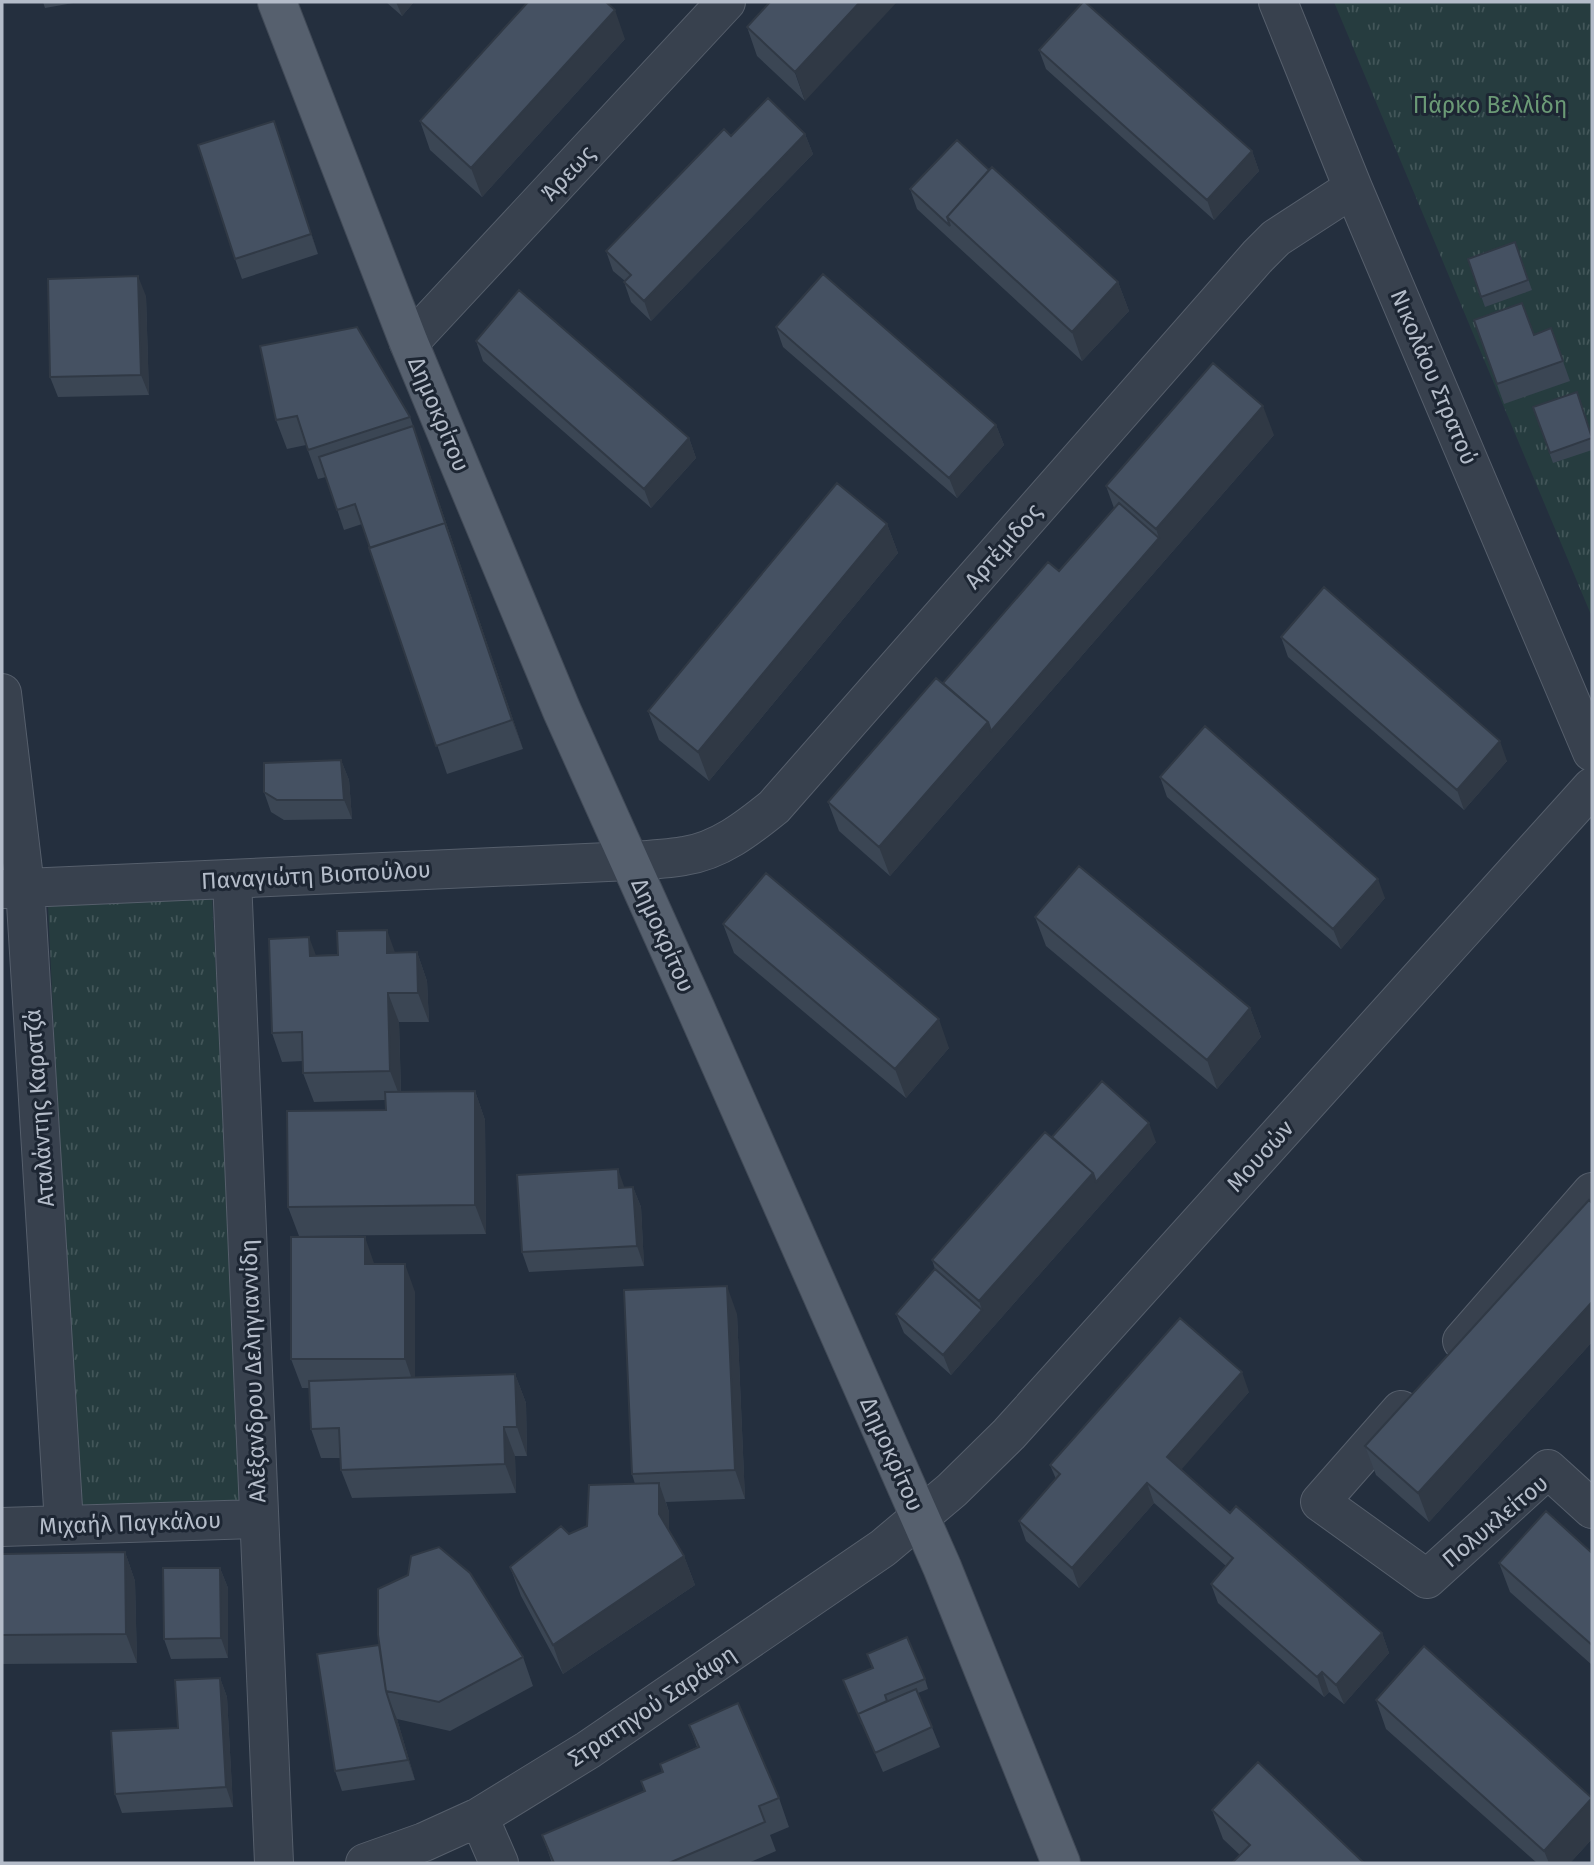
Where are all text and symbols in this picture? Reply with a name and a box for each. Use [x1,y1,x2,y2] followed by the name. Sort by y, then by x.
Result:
[1413,91,1567,119] park label: Πάρκο Βελλίδη
[535,139,601,207] street label: Άρεως
[1384,285,1484,469] street label: Νικολάου Στρατού
[402,352,476,476] street label: Δημοκρίτου
[958,497,1048,594] street label: Αρτέμιδος
[200,855,432,895] street label: Παναγιώτη Βιοπούλου
[625,873,701,997] street label: Δημοκρίτου
[18,1008,60,1208] street label: Αταλάντης Καρατζά
[1221,1114,1299,1198] street label: Μουσών
[234,1239,272,1503] street label: Αλέξανδρου Δεληγιαννίδη
[854,1392,930,1516] street label: Δημοκρίτου
[1436,1469,1554,1573] street label: Πολυκλείτου
[38,1506,222,1540] street label: Μιχαήλ Παγκάλου
[563,1639,741,1773] street label: Στρατηγού Σαράφη

